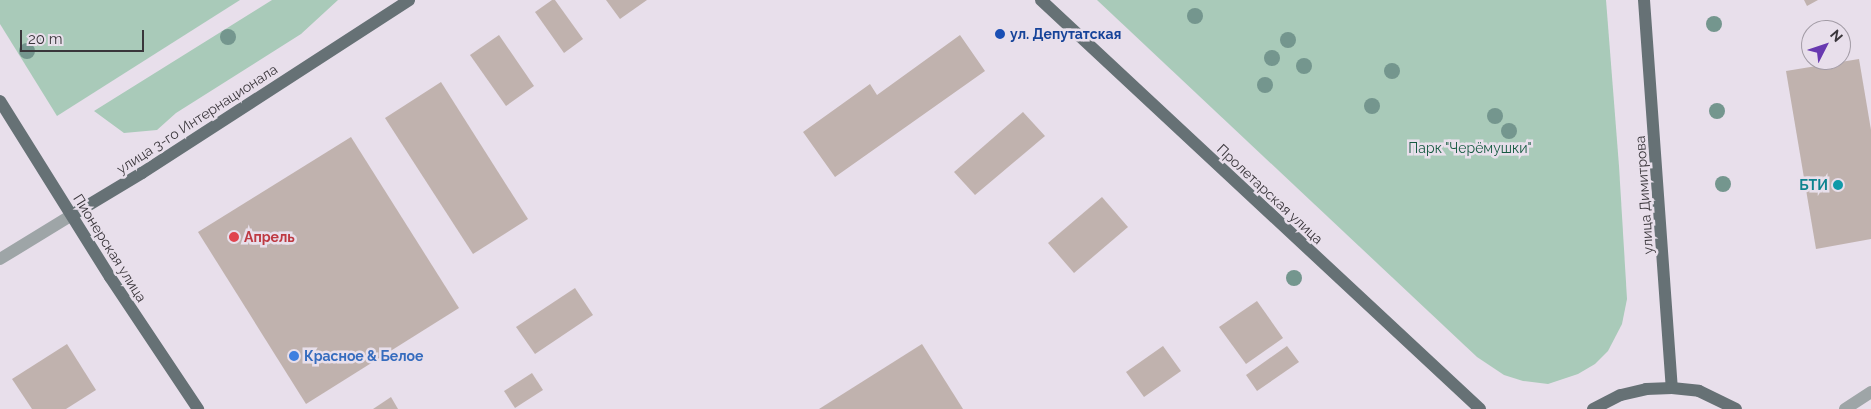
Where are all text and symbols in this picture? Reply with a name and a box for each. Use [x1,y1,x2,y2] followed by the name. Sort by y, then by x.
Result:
[22,20,146,52] scale bar
[1801,20,1851,70] north arrow
[1010,26,1121,42] place label: ул. Депутатская
[1827,27,1846,45] text: N
[994,28,1006,40] marker: ул. Депутатская
[28,30,63,48] text: 20 m
[113,61,281,177] street label: улица 3-го Интернационала
[1631,135,1657,255] street label: улица Димитрова
[1213,140,1327,248] street label: Пролетарская улица
[1408,140,1532,156] park label: Парк "Черёмушки"
[1799,177,1828,193] place label: БТИ
[1832,179,1844,191] marker: БТИ
[70,191,150,305] street label: Пионерская улица
[244,229,295,245] place label: Апрель
[228,231,240,243] marker: Апрель
[304,348,423,364] place label: Красное & Белое
[288,350,300,362] marker: Красное & Белое

